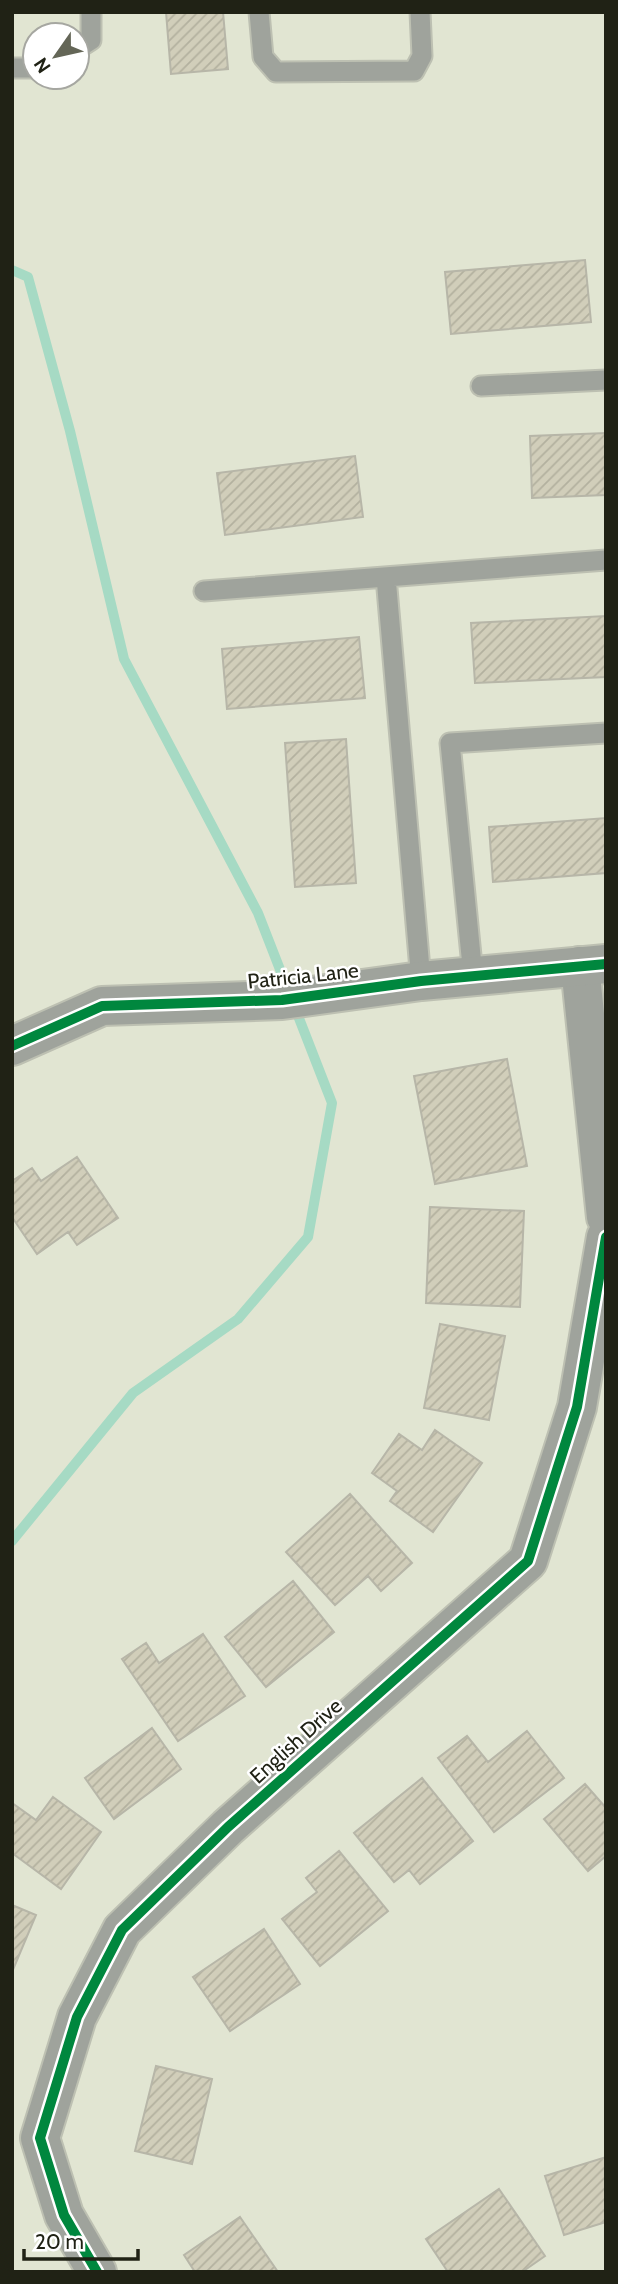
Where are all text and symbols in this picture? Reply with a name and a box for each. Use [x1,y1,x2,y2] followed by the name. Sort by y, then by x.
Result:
[21,21,91,91] north arrow
[29,53,56,77] text: N
[246,957,360,994] street label: Patricia Lane
[245,1693,347,1788] street label: English Drive
[24,2218,138,2262] scale bar
[35,2229,84,2254] text: 20 m

